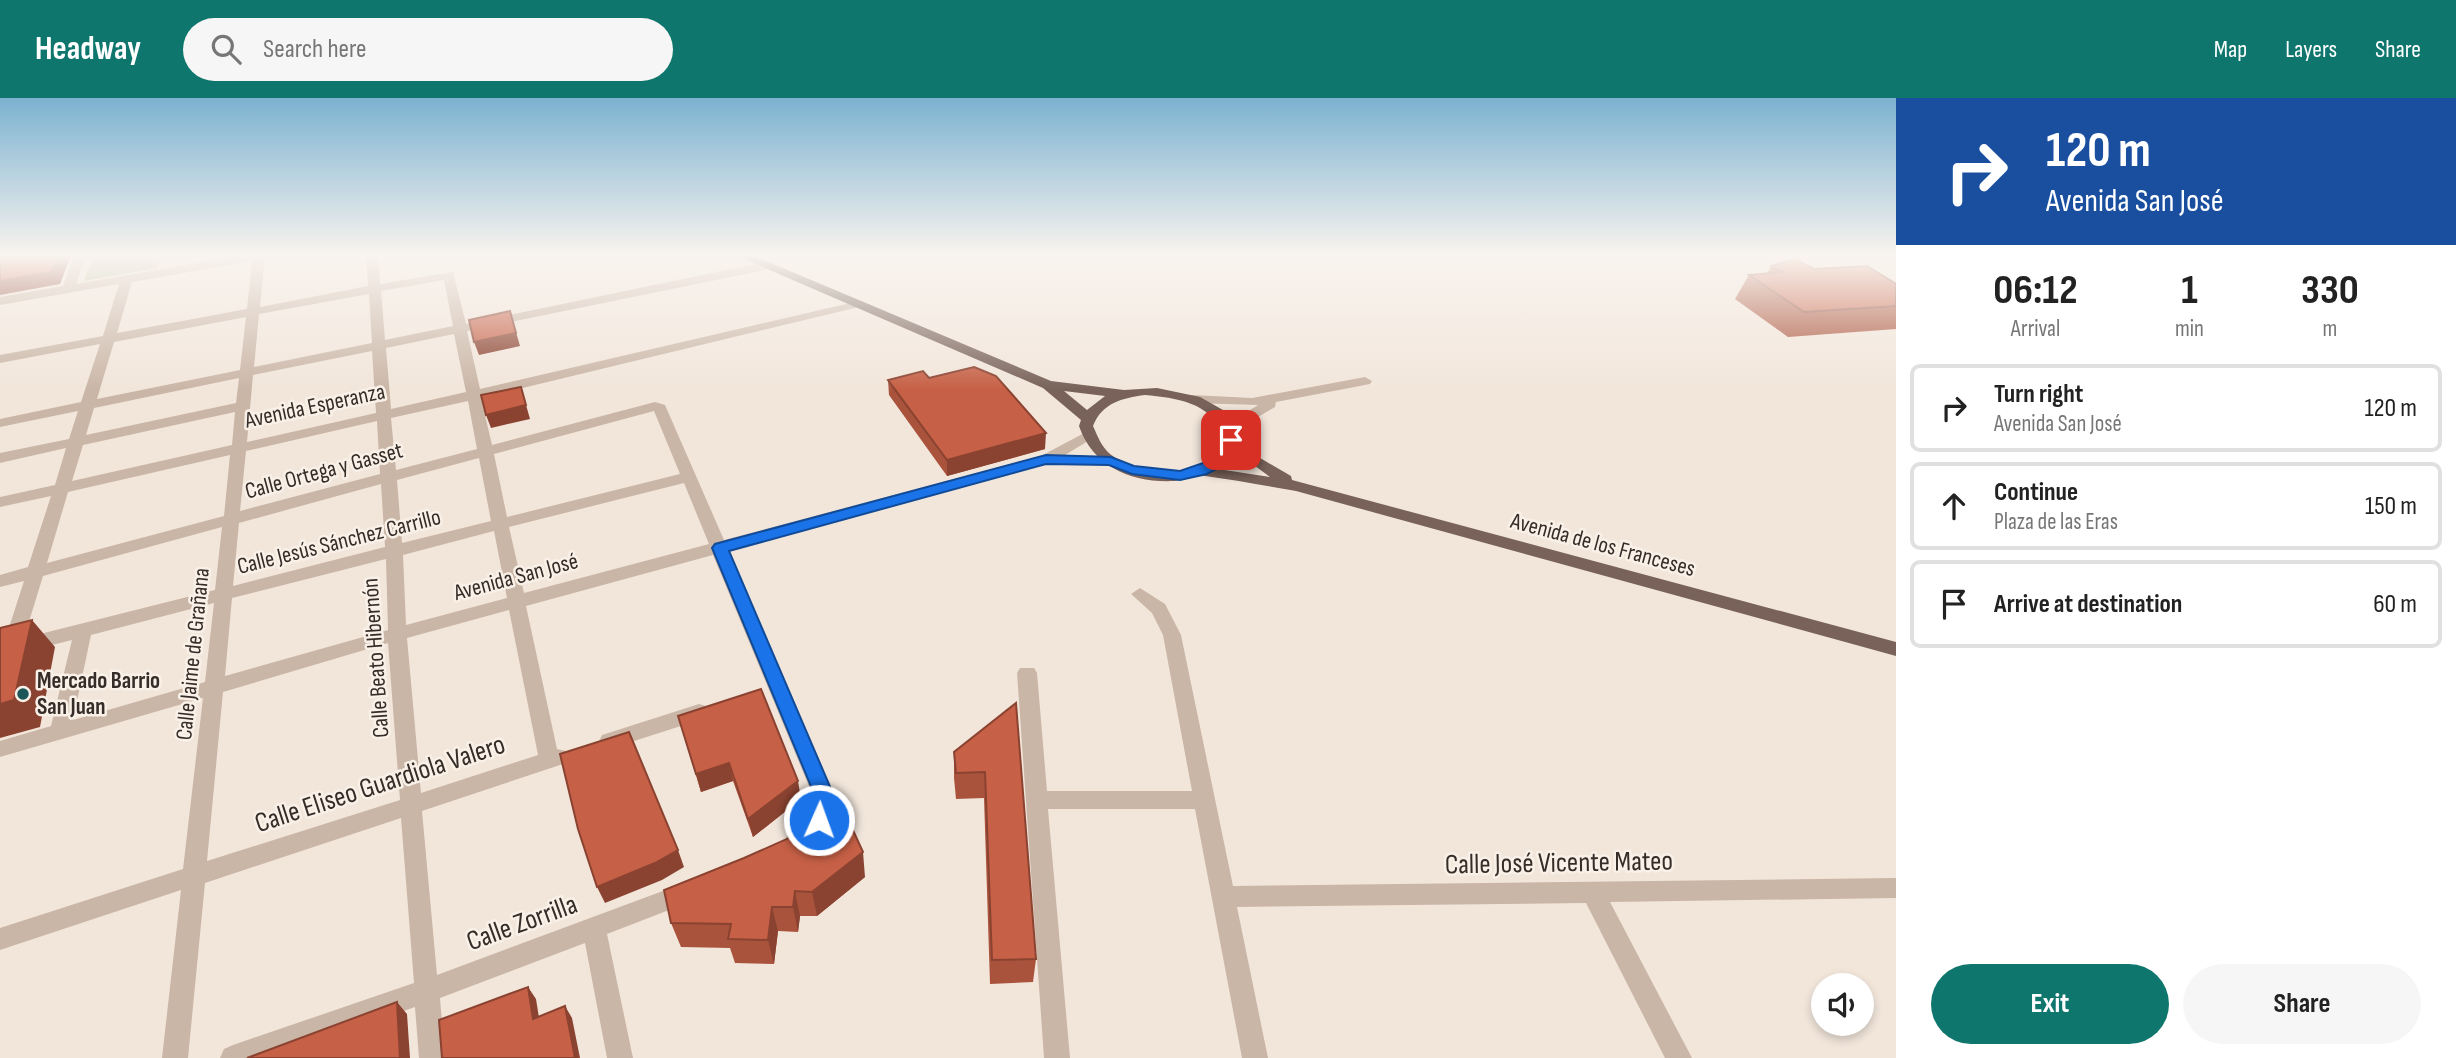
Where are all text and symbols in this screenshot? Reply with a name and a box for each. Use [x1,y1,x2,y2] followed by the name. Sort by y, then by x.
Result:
[183,18,673,81] search box
[35,29,141,69] text: Headway
[207,30,245,68] icon: search
[263,34,366,65] text: Search here
[2214,35,2247,64] text: Map
[2285,35,2337,64] text: Layers
[2375,35,2421,64] text: Share
[2046,122,2151,181] text: 120 m
[1931,126,2022,217] icon: right
[2046,182,2224,221] text: Avenida San José
[1993,265,2078,316] text: 06:12
[2181,265,2198,316] text: 1
[2301,265,2359,316] text: 330
[2011,315,2060,343] text: Arrival
[2175,315,2204,343] text: min
[2323,315,2337,343] text: m
[242,378,388,435] street label: Avenida Esperanza
[1994,379,2083,410] text: Turn right
[1935,389,1973,427] icon: right
[2364,393,2417,424] text: 120 m
[1201,410,1261,470] pin
[1994,410,2122,438] text: Avenida San José
[1212,421,1250,459] icon: arrive
[242,437,406,505] street label: Calle Ortega y Gasset
[1994,477,2078,508] text: Continue
[1935,487,1973,525] icon: ahead
[2365,491,2417,522] text: 150 m
[234,503,444,581] street label: Calle Jesús Sánchez Carrillo
[1507,507,1698,583] street label: Avenida de los Franceses
[1994,508,2118,536] text: Plaza de las Eras
[450,547,581,607] street label: Avenida San José
[170,566,216,742] street label: Calle Jaime de Grañana
[356,577,396,739] street label: Calle Beato Hibernón
[1935,585,1973,623] icon: arrive
[1994,589,2182,620] text: Arrive at destination
[2373,589,2417,620] text: 60 m
[37,667,160,721] place label: Mercado Barrio San Juan
[15,686,31,702] marker: Mercado Barrio San Juan
[251,728,509,840] street label: Calle Eliseo Guardiola Valero
[782,783,856,857] position arrow
[1445,845,1673,881] street label: Calle José Vicente Mateo
[462,888,582,958] street label: Calle Zorrilla
[1931,964,2169,1044] button: Exit
[2183,964,2421,1044] button: Share
[1811,973,1874,1036] map controls
[1811,973,1874,1036] button: sound

